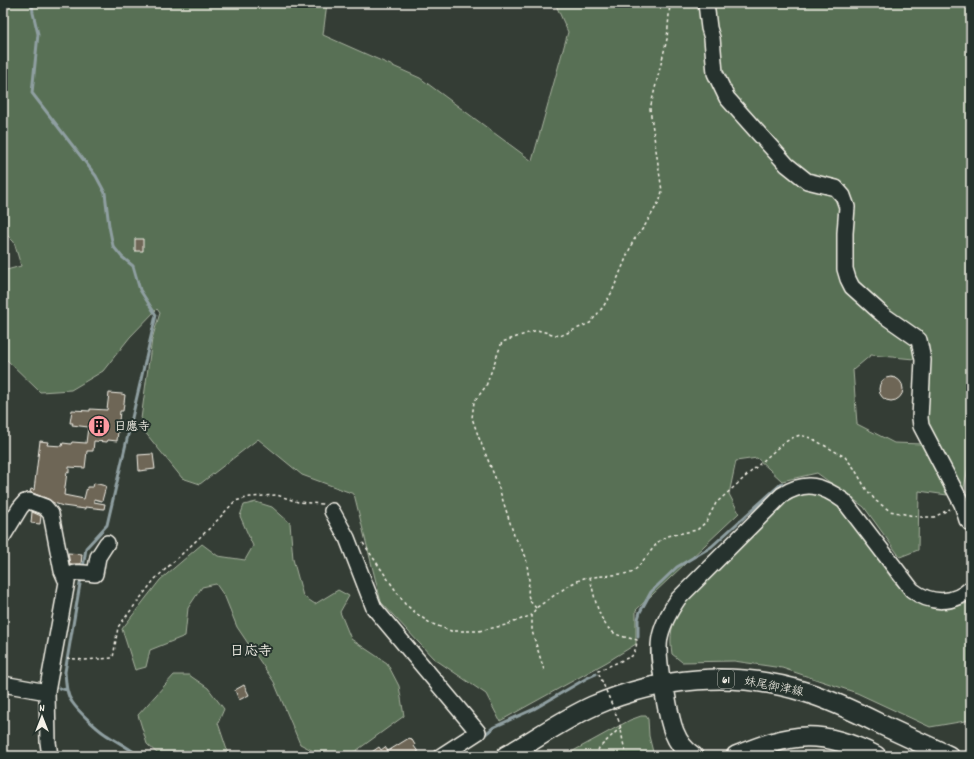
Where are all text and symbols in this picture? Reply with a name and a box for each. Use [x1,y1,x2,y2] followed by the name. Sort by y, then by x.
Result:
[86,413,112,439] building icon: 日應寺
[114,419,150,436] place label: 日應寺
[230,642,272,662] district label: 日応寺
[718,670,734,688] road number: 61
[743,673,805,702] street label: 妹尾御津線
[22,697,62,737] north arrow
[39,701,45,717] text: N

